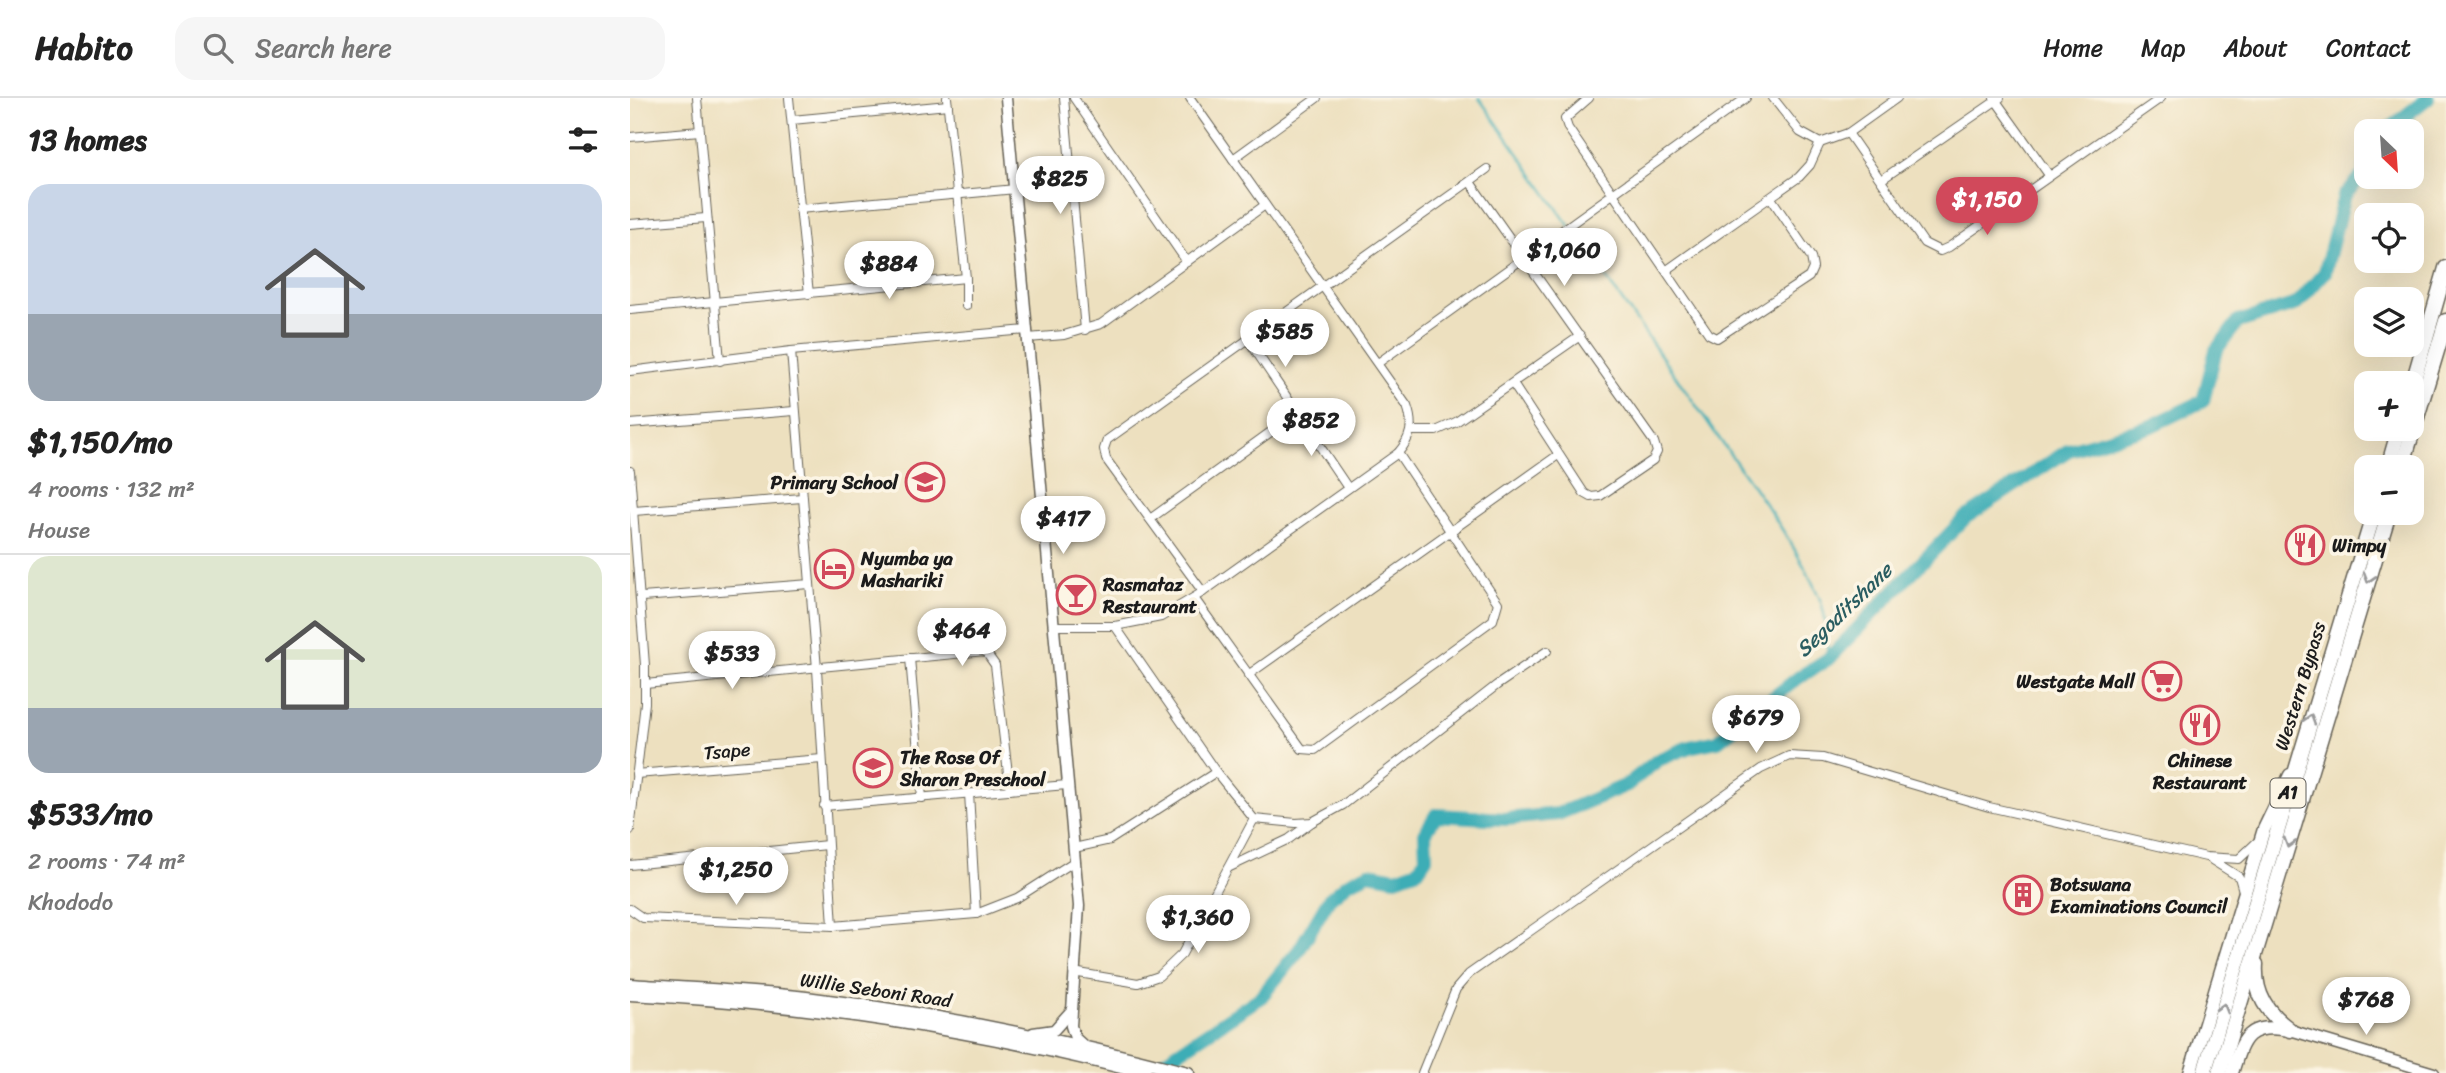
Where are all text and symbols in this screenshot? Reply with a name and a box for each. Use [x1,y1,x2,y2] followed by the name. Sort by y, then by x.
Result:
[175,17,665,80] search box
[35,19,133,77] text: Habito
[255,25,392,71] text: Search here
[2043,27,2103,69] text: Home
[2141,27,2185,69] text: Map
[2223,27,2288,69] text: About
[2326,27,2411,69] text: Contact
[199,29,237,67] icon: search
[28,113,147,167] text: 13 homes
[2354,119,2424,189] north arrow
[2354,119,2424,525] map controls
[564,121,602,159] icon: filters
[1019,156,1101,216] pin: $825
[1032,158,1088,199] text: $825
[1930,178,2044,237] pin: $1,150
[1952,179,2022,220] text: $1,150
[2354,203,2424,273] button: locate
[1507,228,1621,288] pin: $1,060
[252,230,378,356] icon: home
[1527,230,1601,271] text: $1,060
[848,242,930,301] pin: $884
[860,243,918,284] text: $884
[2354,287,2424,357] button: layers
[1244,310,1326,369] pin: $585
[1256,311,1314,352] text: $585
[2354,371,2424,441] button: +
[1270,398,1352,458] pin: $852
[1283,400,1339,441] text: $852
[28,415,172,469] text: $1,150/mo
[2354,455,2424,525] button: −
[904,461,946,503] school or university icon: Primary School
[771,466,900,499] place label: Primary School
[28,469,195,510] text: 4 rooms · 132 m²
[1022,496,1104,556] pin: $417
[1037,498,1089,539] text: $417
[28,510,90,551] text: House
[2284,524,2326,566] restaurant icon: Wimpy
[2332,529,2388,562] place label: Wimpy
[860,542,953,597] place label: Nyumba ya Mashariki
[813,548,855,590] hotel icon: Nyumba ya Mashariki
[1786,552,1903,667] water label: Segoditshane
[1102,568,1198,623] place label: Rasmataz Restaurant
[2362,572,2377,584] one-way arrow
[1055,574,1097,616] bar icon: Rasmataz Restaurant
[252,602,378,728] icon: home
[921,608,1003,668] pin: $464
[933,610,991,651] text: $464
[2265,617,2335,754] street label: Western Bypass
[691,632,773,691] pin: $533
[705,633,759,674] text: $533
[2141,660,2183,702] supermarket icon: Westgate Mall
[2016,665,2136,698] place label: Westgate Mall
[1715,696,1797,755] pin: $679
[1728,697,1784,738] text: $679
[2179,704,2221,746] restaurant icon: Chinese Restaurant
[2301,714,2316,726] one-way arrow
[702,732,752,769] street label: Tsape
[899,741,1047,796] place label: The Rose Of Sharon Preschool
[2152,744,2248,799] place label: Chinese Restaurant
[852,747,894,789] school or university icon: The Rose Of Sharon Preschool
[2270,778,2306,808] road number: A1
[28,787,153,841] text: $533/mo
[2282,836,2297,848] one-way arrow
[28,841,185,882] text: 2 rooms · 74 m²
[679,848,793,907] pin: $1,250
[699,849,773,890] text: $1,250
[2050,868,2228,923] place label: Botswana Examinations Council
[2002,874,2044,916] building icon: Botswana Examinations Council
[28,882,113,923] text: Khododo
[1141,896,1255,955] pin: $1,360
[1162,897,1234,938] text: $1,360
[798,963,955,1017] street label: Willie Seboni Road
[2325,978,2407,1037] pin: $768
[2338,979,2394,1020] text: $768
[2215,1002,2229,1014] one-way arrow

